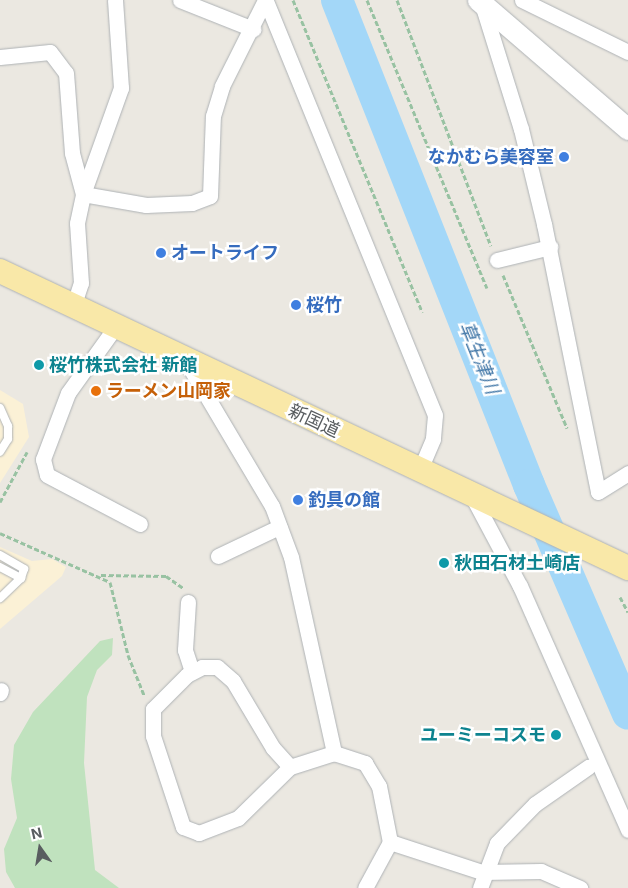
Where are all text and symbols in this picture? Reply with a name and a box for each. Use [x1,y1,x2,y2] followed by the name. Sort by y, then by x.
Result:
[428,146,554,168] place label: なかむら美容室
[558,151,570,163] marker: なかむら美容室
[171,242,279,264] place label: オートライフ
[155,247,167,259] marker: オートライフ
[306,294,342,316] place label: 桜竹
[290,299,302,311] marker: 桜竹
[454,318,504,398] water label: 草生津川
[49,354,197,376] place label: 桜竹株式会社 新館
[33,359,45,371] marker: 桜竹株式会社 新館
[106,380,232,402] place label: ラーメン山岡家
[90,385,102,397] marker: ラーメン山岡家
[285,400,343,442] street label: 新国道
[308,489,380,511] place label: 釣具の館
[292,494,304,506] marker: 釣具の館
[454,552,580,574] place label: 秋田石材土崎店
[438,557,450,569] marker: 秋田石材土崎店
[420,724,546,746] place label: ユーミーコスモ
[550,729,562,741] marker: ユーミーコスモ
[15,823,65,873] north arrow
[29,823,44,842] text: N

